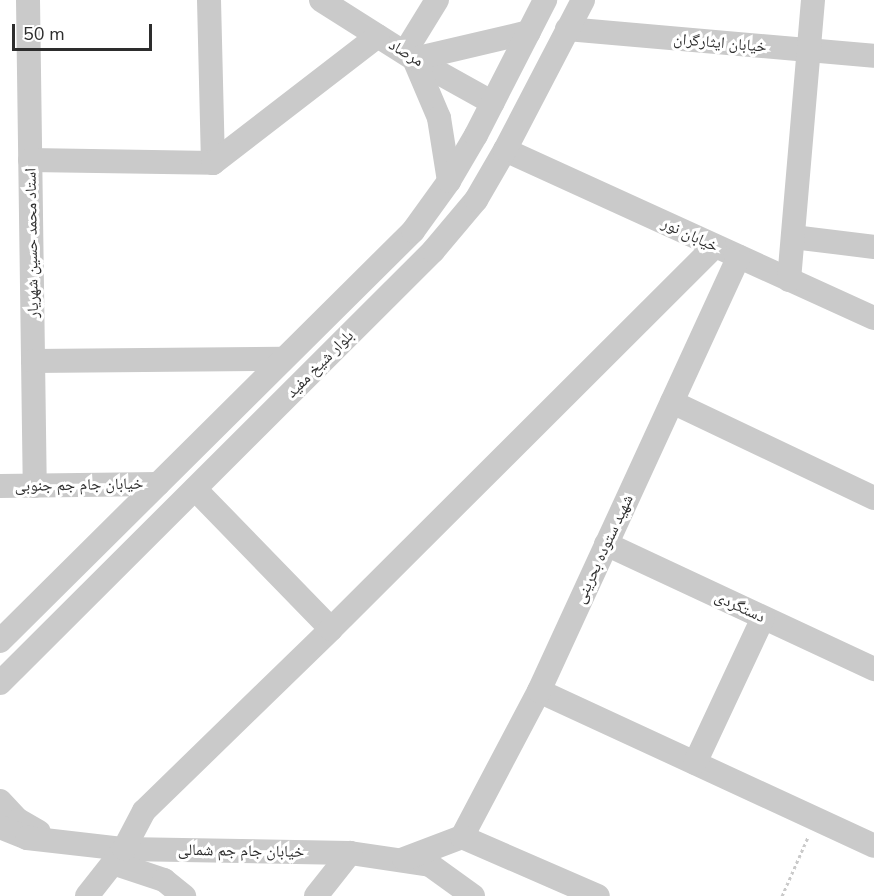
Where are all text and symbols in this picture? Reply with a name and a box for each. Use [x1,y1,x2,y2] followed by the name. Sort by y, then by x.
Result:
[15,12,154,50] scale bar
[23,22,65,46] text: 50 m
[673,29,767,57] street label: خیابان ایثارگران
[385,35,427,71] street label: مرصاد
[21,168,43,318] street label: استاد محمد حسین شهریار
[659,214,721,256] street label: خیابان نور
[282,326,358,402] street label: بلوار شیخ مفید
[15,474,143,496] street label: خیابان جام جم جنوبی
[570,492,638,606] street label: شهید ستوده بحرینی
[712,587,768,627] street label: دستگردی
[178,840,304,862] street label: خیابان جام جم شمالی

